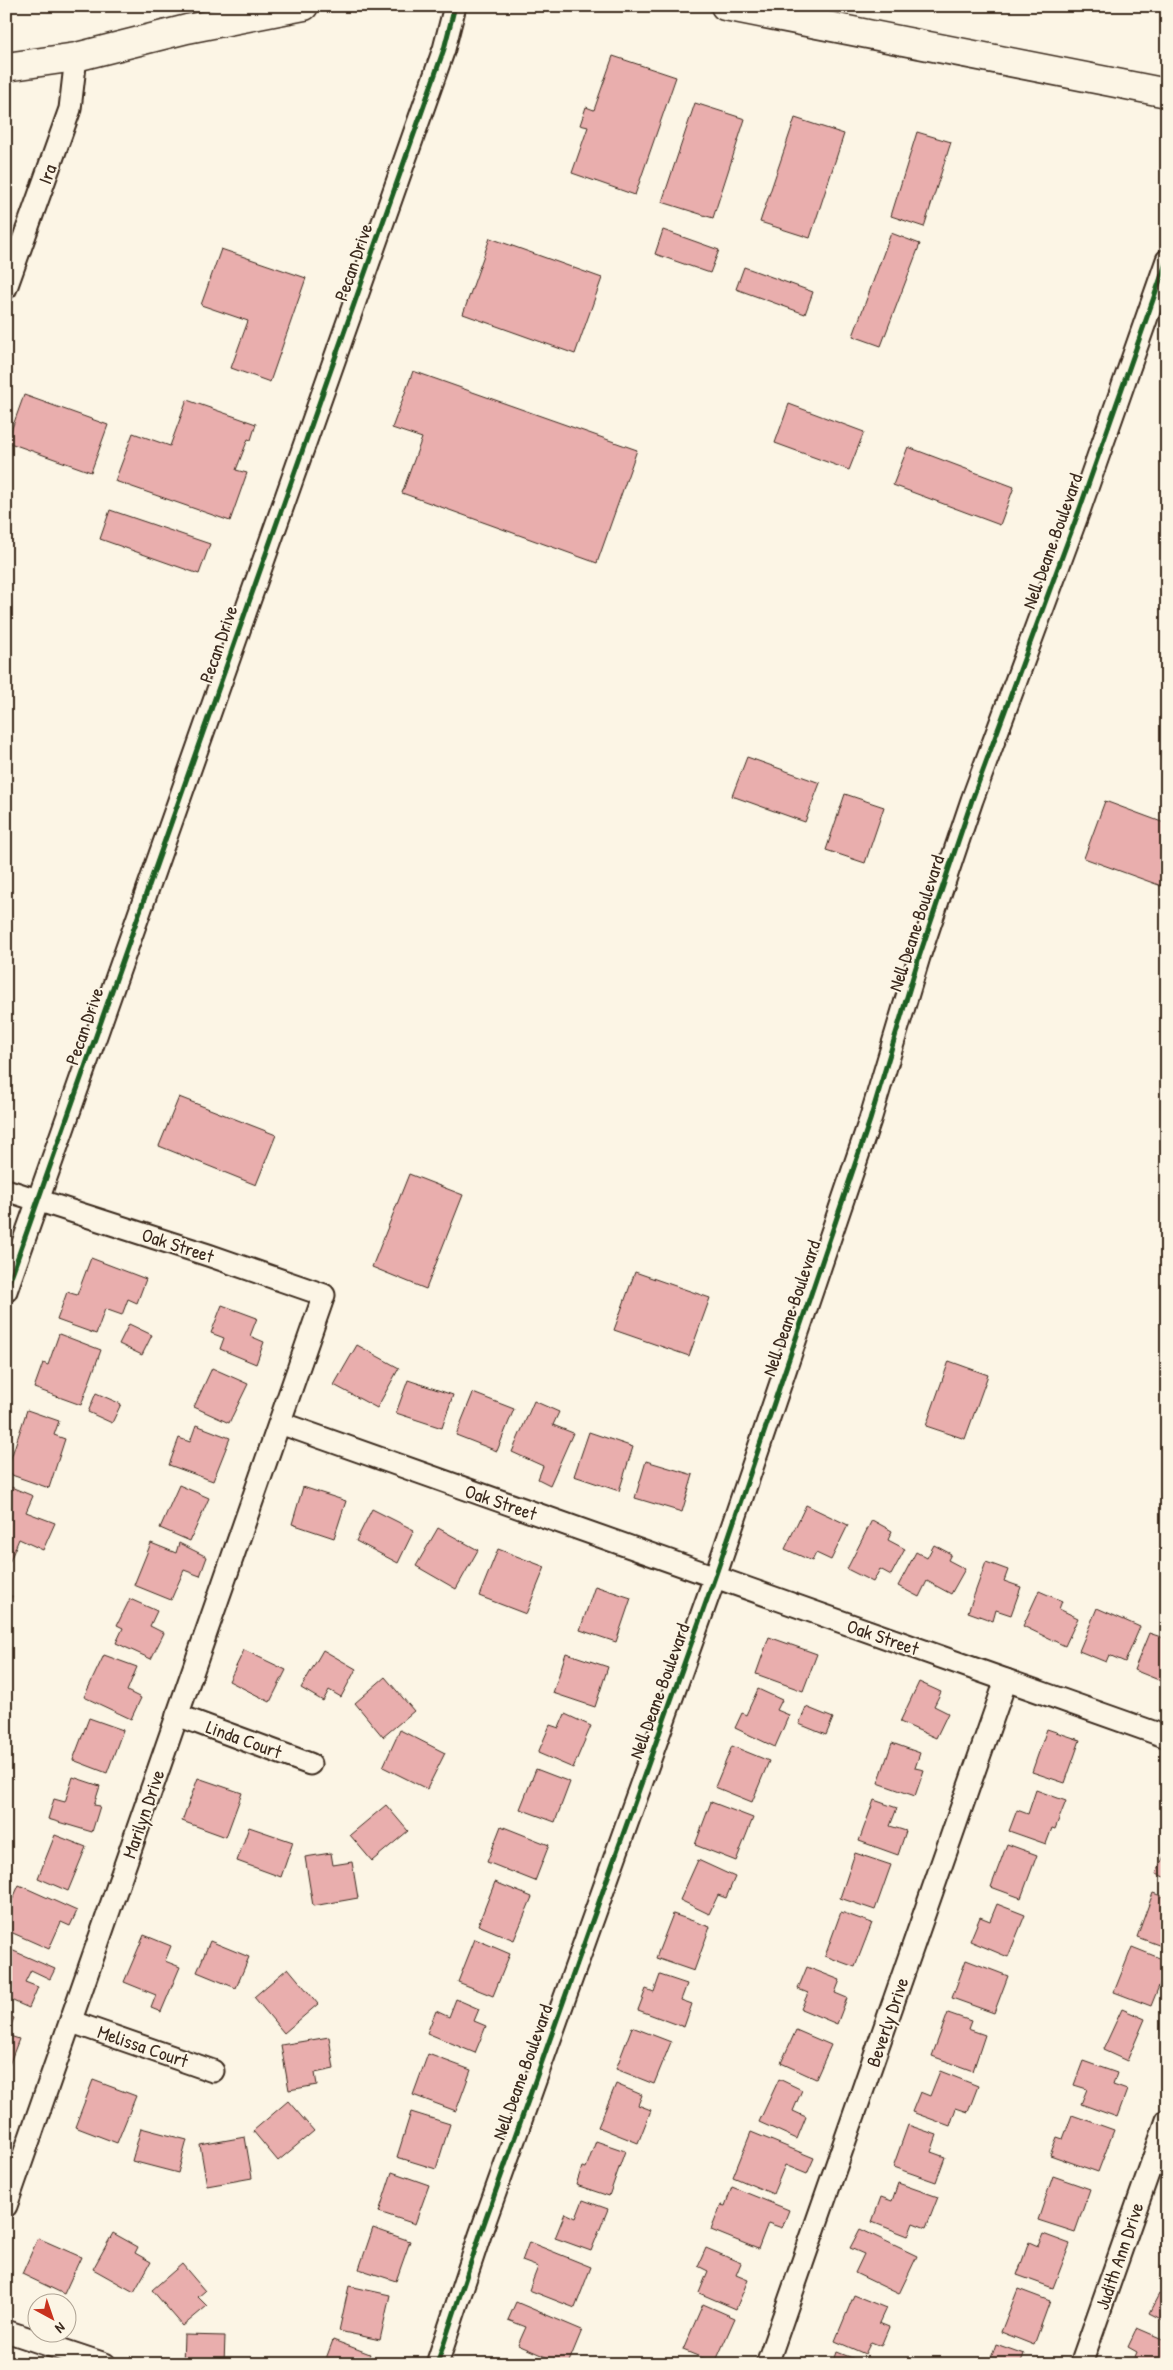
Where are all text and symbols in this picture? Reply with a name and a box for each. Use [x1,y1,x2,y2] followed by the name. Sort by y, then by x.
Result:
[31,160,63,187] street label: Ira
[328,219,378,304] street label: Pecan Drive
[1015,469,1089,612] street label: Nell Deane Boulevard
[193,601,243,686] street label: Pecan Drive
[882,851,950,995] street label: Nell Deane Boulevard
[59,983,109,1068] street label: Pecan Drive
[139,1221,218,1269] street label: Oak Street
[756,1236,827,1379] street label: Nell Deane Boulevard
[462,1478,541,1527] street label: Oak Street
[844,1613,923,1662] street label: Oak Street
[622,1619,696,1762] street label: Nell Deane Boulevard
[203,1713,286,1765] street label: Linda Court
[116,1766,170,1862] street label: Marilyn Drive
[860,1973,915,2070] street label: Beverly Drive
[485,2000,559,2143] street label: Nell Deane Boulevard
[94,2018,192,2074] street label: Melissa Court
[1089,2199,1150,2313] street label: Judith Ann Drive
[28,2292,78,2342] north arrow
[51,2319,70,2338] text: N

